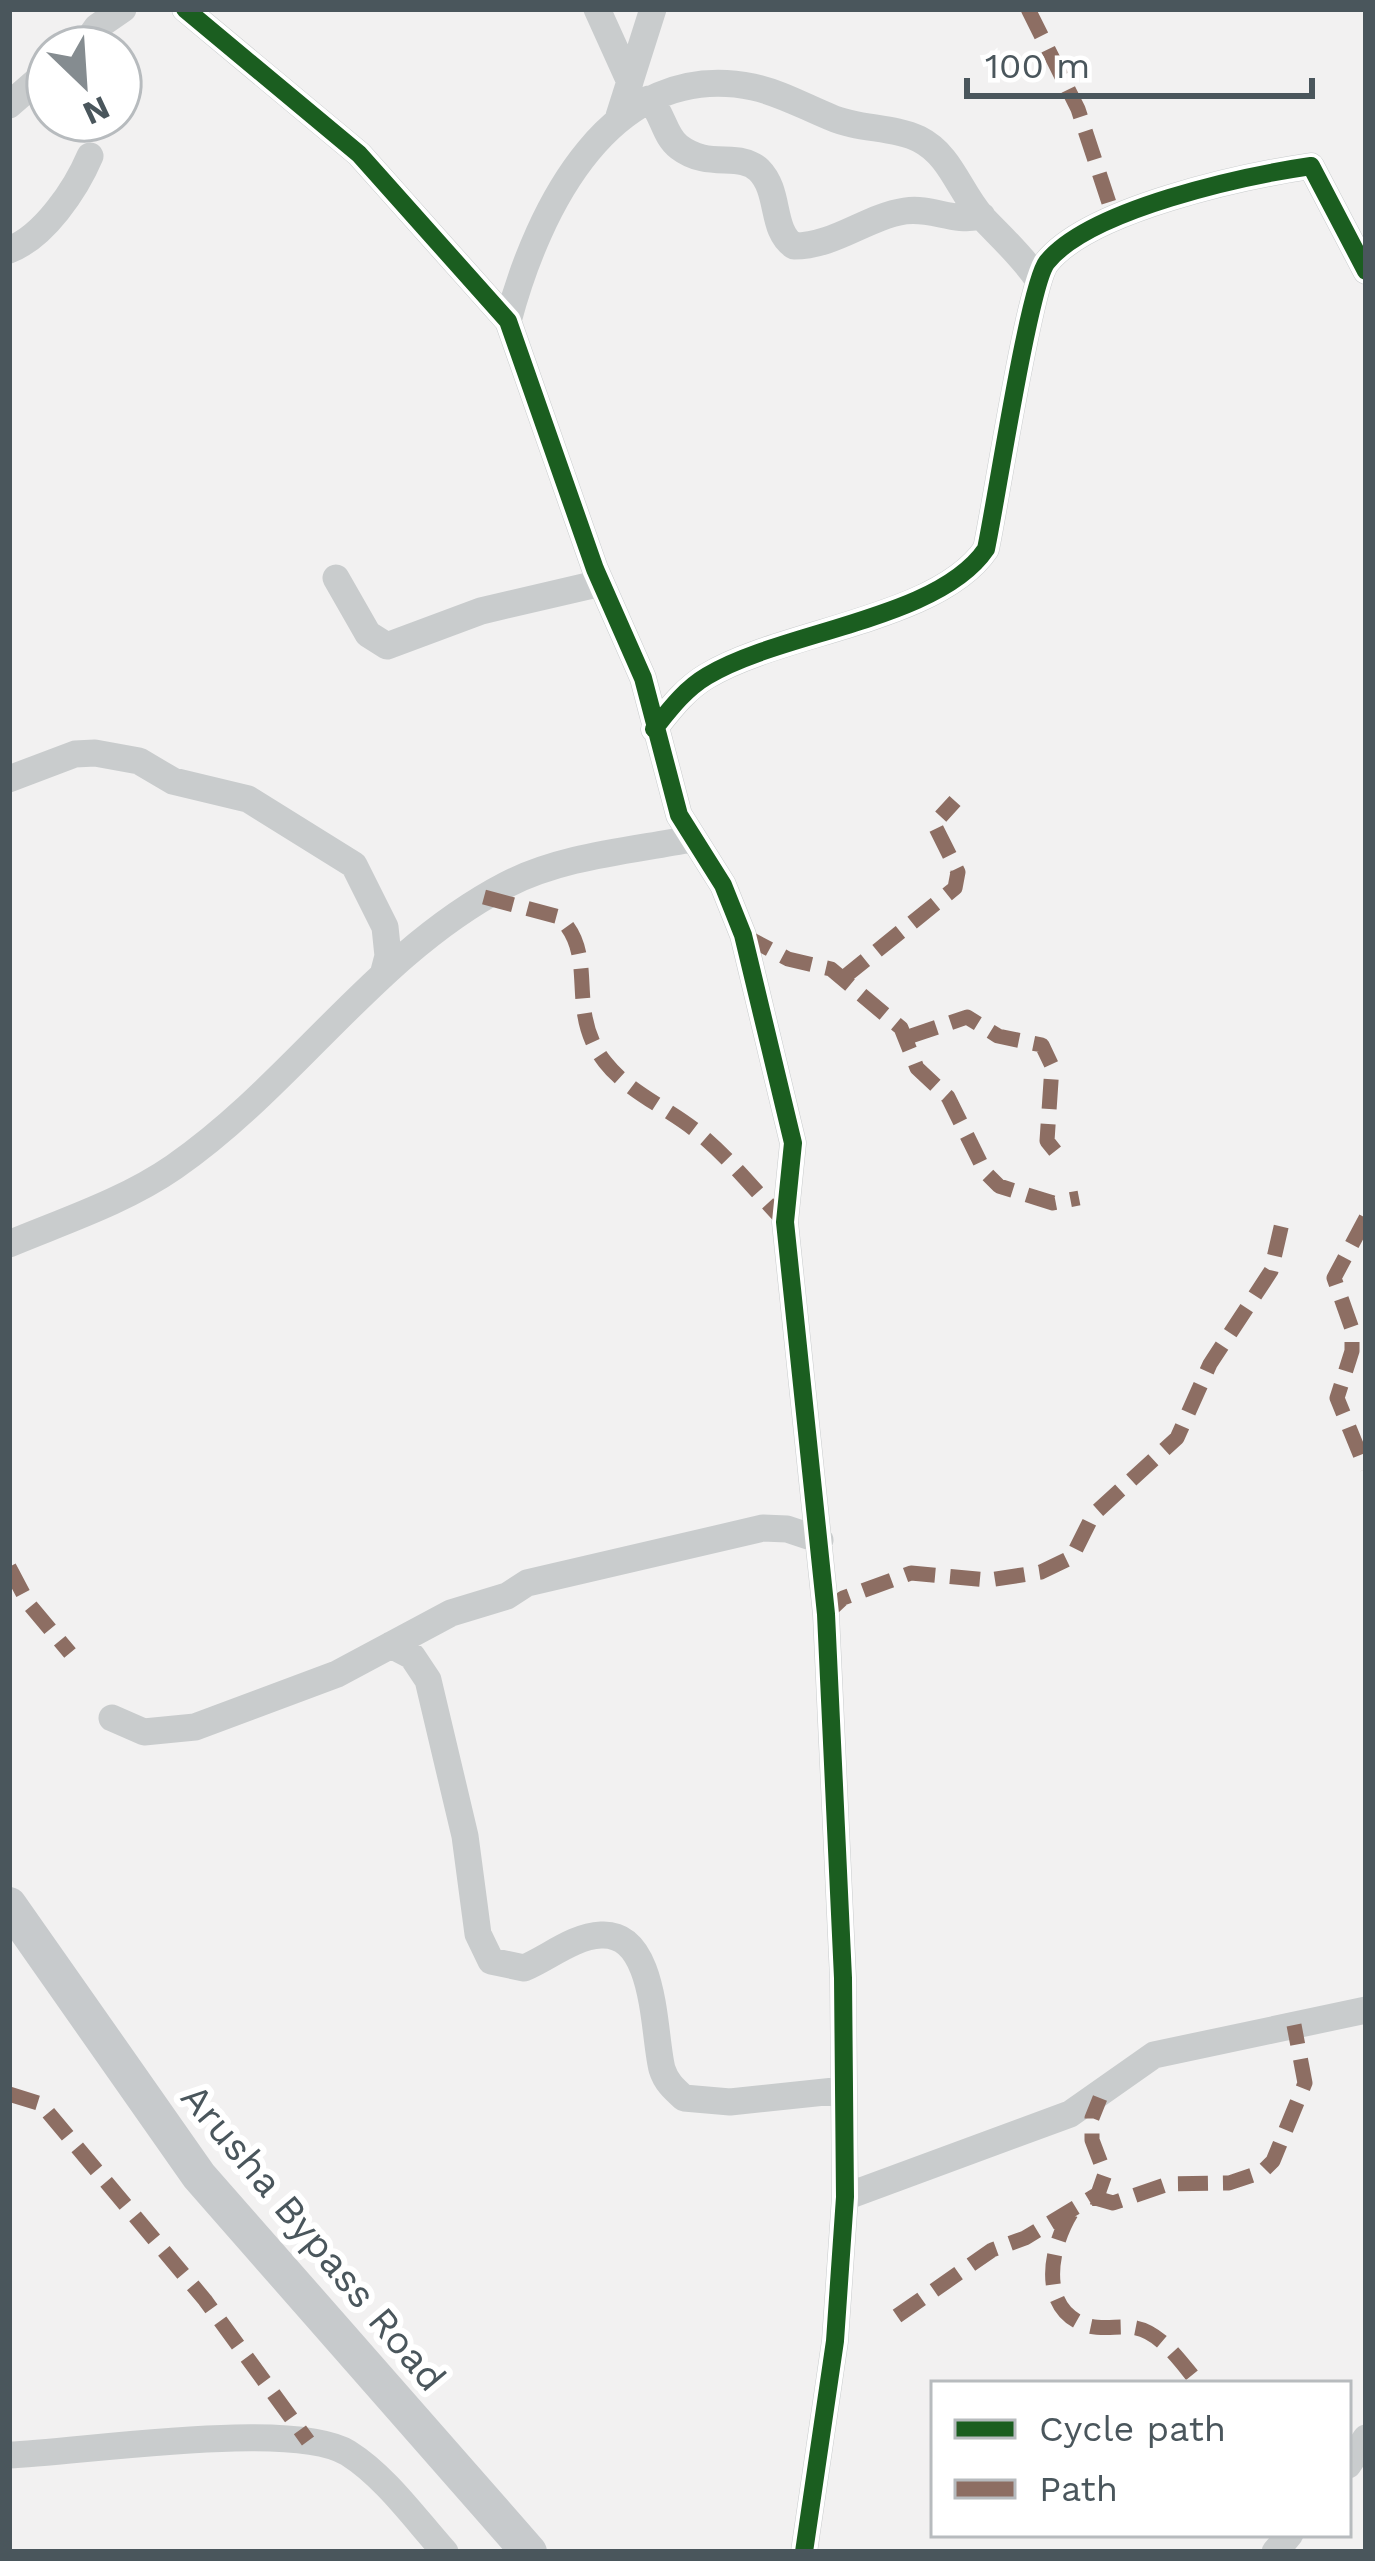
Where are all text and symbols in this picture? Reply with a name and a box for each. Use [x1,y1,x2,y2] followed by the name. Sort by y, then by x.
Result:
[24,24,144,144] north arrow
[967,24,1312,98] scale bar
[985,45,1090,87] text: 100 m
[77,88,116,134] text: N
[172,2075,455,2400] street label: Arusha Bypass Road
[931,2381,1351,2537] legend
[1039,2408,1226,2450] text: Cycle path
[1039,2468,1118,2510] text: Path

